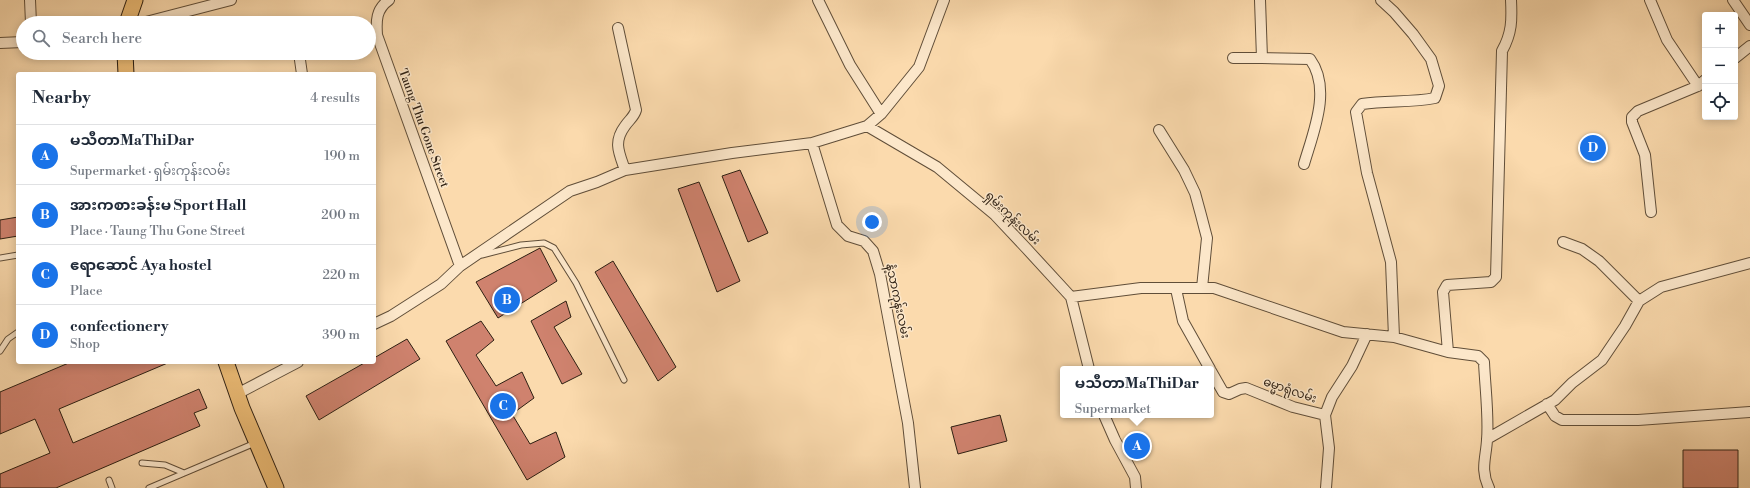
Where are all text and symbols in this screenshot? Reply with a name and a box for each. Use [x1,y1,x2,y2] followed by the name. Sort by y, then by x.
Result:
[1702,12,1738,120] map controls
[1702,12,1738,48] button: +
[16,16,376,60] search box
[30,27,52,49] icon: search
[62,29,142,48] text: Search here
[1702,48,1738,84] button: −
[395,67,452,190] street label: Taung Thu Gone Street
[1702,84,1738,120] button: locate
[32,87,91,109] text: Nearby
[310,90,360,106] text: 4 results
[70,131,194,150] text: မသီတာMaThiDar
[1580,133,1606,163] pin: D
[40,148,50,164] text: A
[324,148,360,164] text: 190 m
[70,163,230,179] text: Supermarket · ရှမ်းကုန်းလမ်း
[981,187,1045,250] street label: ရှမ်းကုန်းလမ်း
[70,196,247,215] text: အားကစားခန်းမ Sport Hall
[40,207,50,223] text: B
[321,207,360,223] text: 200 m
[862,212,882,232] your location
[70,223,245,239] text: Place · Taung Thu Gone Street
[70,256,212,275] text: ဧရာဆောင် Aya hostel
[880,262,915,340] street label: နံ့သာကုန်းလမ်း
[40,267,50,283] text: C
[322,267,360,283] text: 220 m
[70,283,102,299] text: Place
[494,285,520,315] pin: B
[70,317,169,336] text: confectionery
[40,327,50,343] text: D
[322,327,360,343] text: 390 m
[70,336,100,352] text: Shop
[1060,366,1214,418] popup
[1260,372,1319,409] street label: ဓမ္မာရုံလမ်း
[1075,374,1199,393] text: မသီတာMaThiDar
[490,391,516,421] pin: C
[1075,401,1151,417] text: Supermarket
[1124,431,1150,461] pin: A

